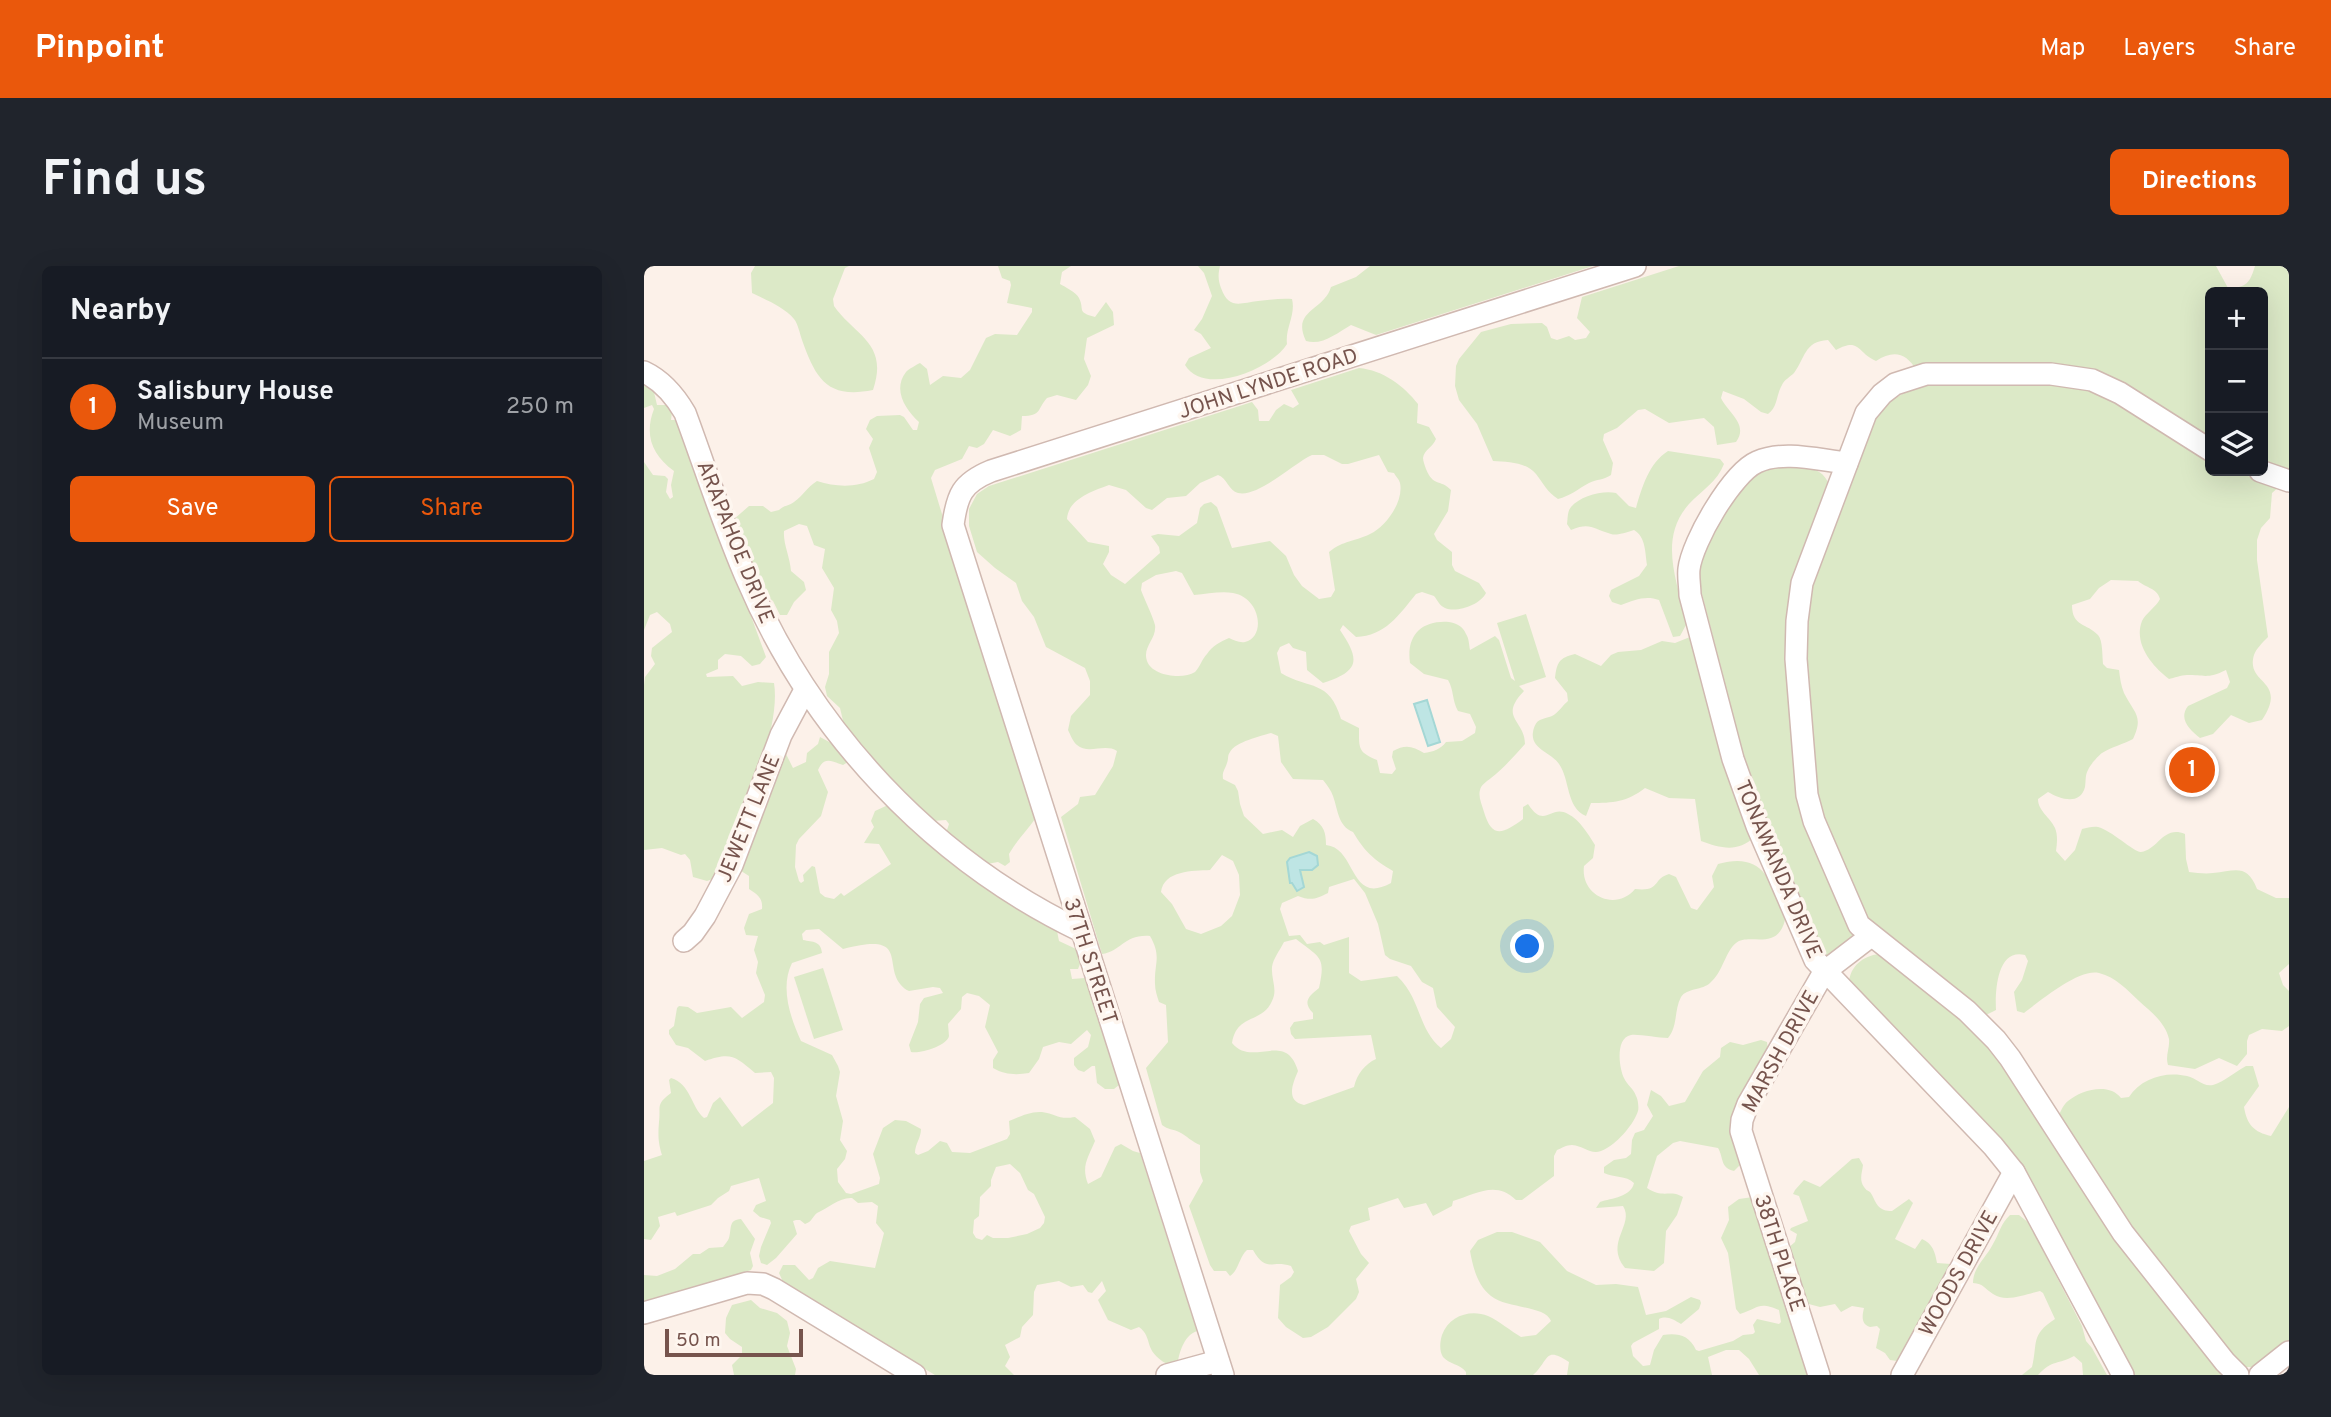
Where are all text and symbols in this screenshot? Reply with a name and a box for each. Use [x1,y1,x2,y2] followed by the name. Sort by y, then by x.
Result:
[35,28,164,70] text: Pinpoint
[2040,34,2085,64] text: Map
[2123,34,2195,64] text: Layers
[2233,34,2296,64] text: Share
[2110,149,2289,215] button: Directions
[42,151,207,213] text: Find us
[2205,287,2268,476] map controls
[2205,287,2268,350] button: +
[70,293,171,330] text: Nearby
[1175,343,1362,426] street label: JOHN LYNDE ROAD
[2205,350,2268,413] button: −
[137,376,334,409] text: Salisbury House
[88,393,98,422] text: 1
[506,393,574,422] text: 250 m
[137,409,224,438] text: Museum
[2205,413,2268,476] button: layers
[690,457,780,628] street label: ARAPAHOE DRIVE
[70,476,315,542] button: Save
[329,476,574,542] button: Share
[2169,744,2215,796] pin: 1
[711,750,787,887] street label: JEWETT LANE
[1728,776,1827,963] street label: TONAWANDA DRIVE
[1056,895,1123,1028] street label: 37TH STREET
[1510,929,1544,963] your location
[1737,986,1826,1118] street label: MARSH DRIVE
[1747,1192,1810,1315] street label: 38TH PLACE
[1914,1206,2005,1341] street label: WOODS DRIVE
[665,1326,803,1358] scale bar
[676,1329,721,1353] text: 50 m

